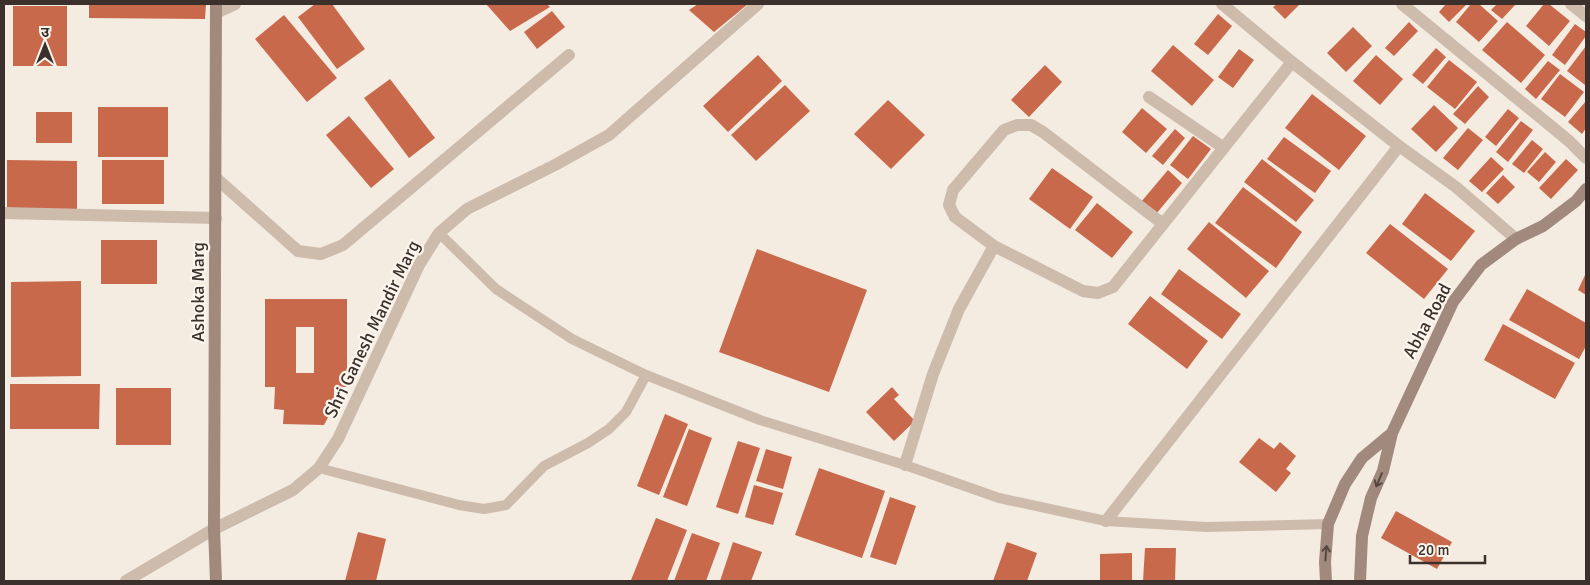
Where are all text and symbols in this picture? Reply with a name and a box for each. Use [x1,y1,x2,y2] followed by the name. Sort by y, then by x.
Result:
[20,20,70,70] north arrow
[41,24,50,41] text: उ
[319,237,425,421] street label: Shri Ganesh Mandir Marg
[187,242,209,342] street label: Ashoka Marg
[1398,280,1456,362] street label: Abha Road
[1374,471,1383,487] one-way arrow
[1410,532,1485,564] scale bar
[1418,541,1449,559] text: 20 m
[1321,545,1331,561] one-way arrow

